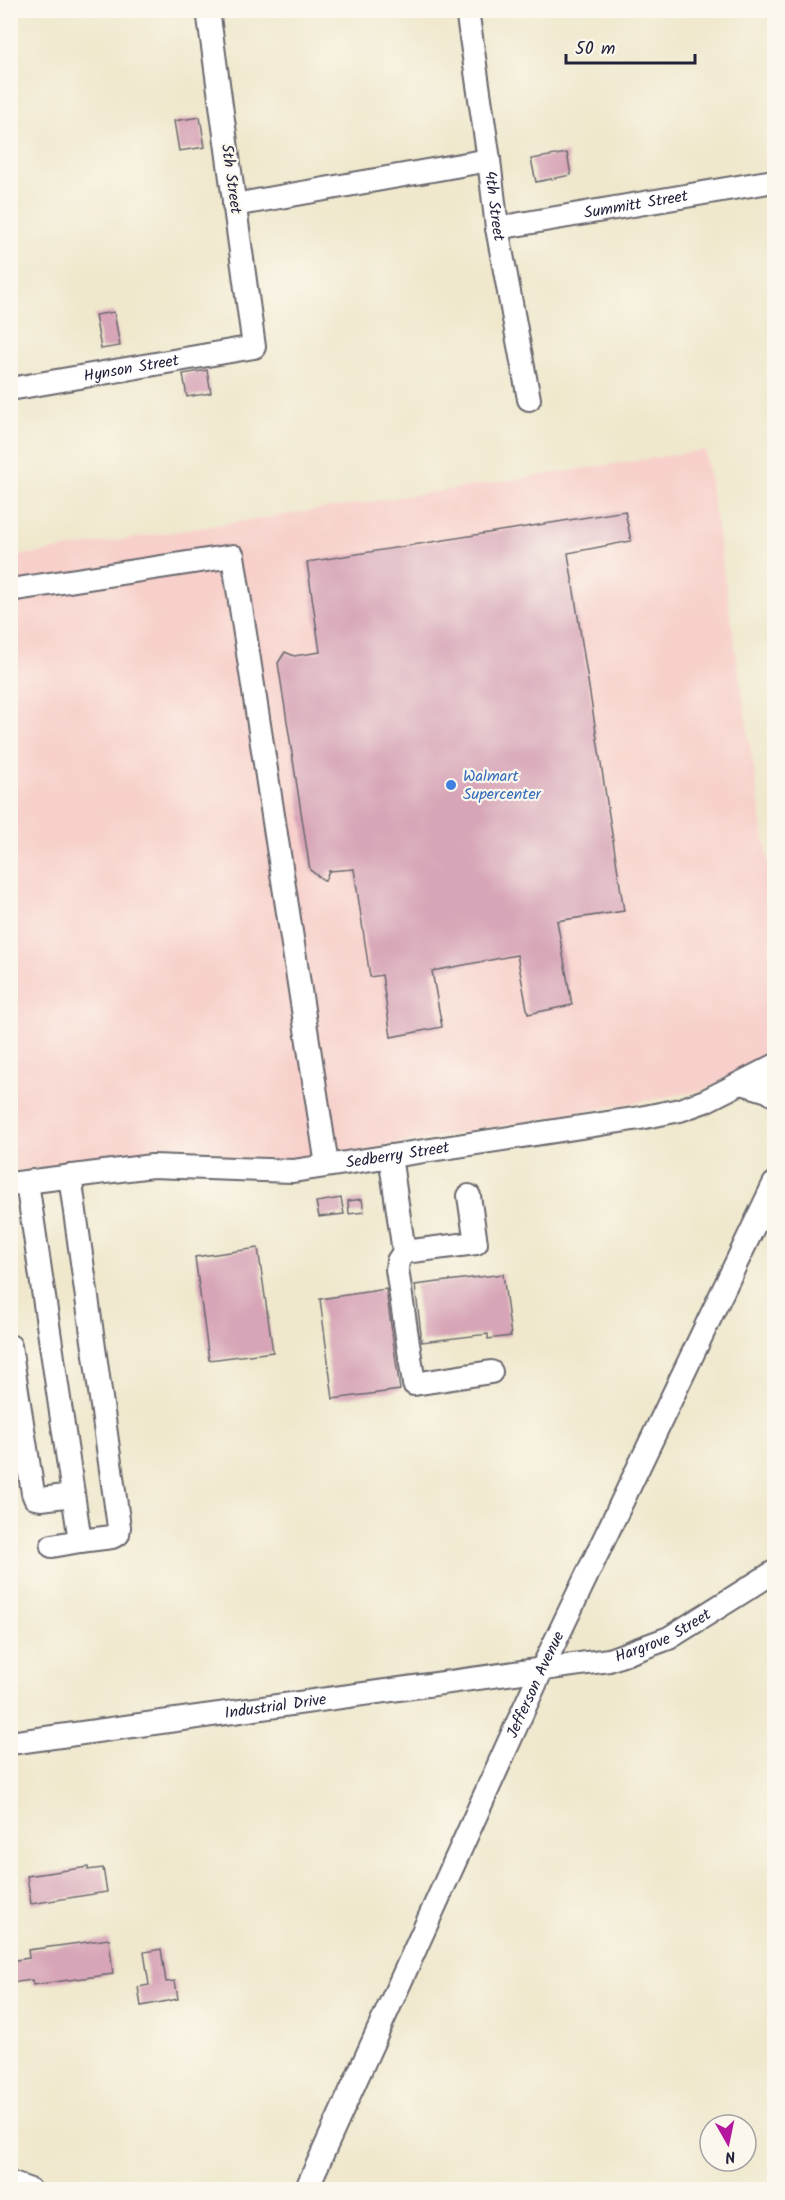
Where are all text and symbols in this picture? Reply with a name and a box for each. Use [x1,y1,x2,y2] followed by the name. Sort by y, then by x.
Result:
[566,27,695,65] scale bar
[575,35,615,64] text: 50 m
[214,142,248,216] street label: 5th Street
[478,170,512,244] street label: 4th Street
[582,183,691,226] street label: Summitt Street
[82,348,182,389] street label: Hynson Street
[463,764,543,807] place label: Walmart Supercenter
[444,778,458,792] marker: Walmart Supercenter
[344,1135,452,1175] street label: Sedberry Street
[611,1602,717,1669] street label: Hargrove Street
[500,1627,571,1742] street label: Jefferson Avenue
[223,1687,328,1726] street label: Industrial Drive
[698,2113,758,2173] north arrow
[723,2143,737,2169] text: N

